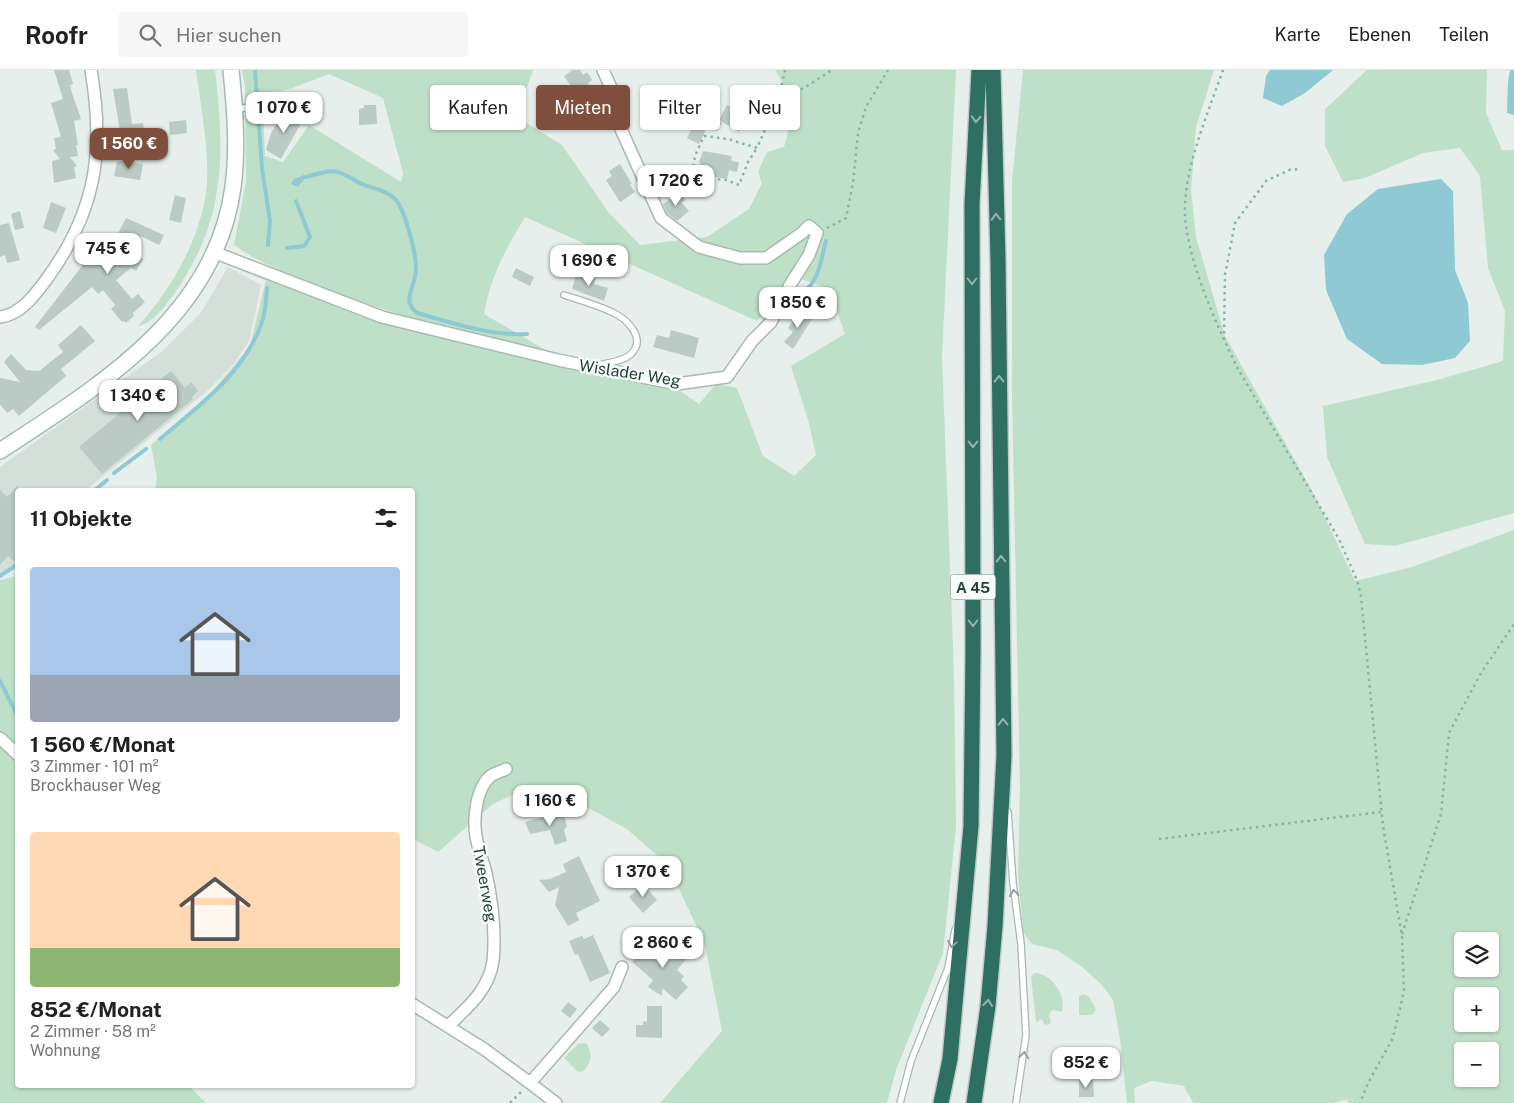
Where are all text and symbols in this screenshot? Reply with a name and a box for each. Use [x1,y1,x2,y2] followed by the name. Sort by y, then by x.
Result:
[118,12,468,57] search box
[25,21,88,49] text: Roofr
[136,21,164,49] icon: search
[176,24,282,46] text: Hier suchen
[1275,24,1320,45] text: Karte
[1348,24,1411,45] text: Ebenen
[1439,24,1489,45] text: Teilen
[430,85,526,130] chip: Kaufen
[536,85,630,130] chip: Mieten
[640,85,720,130] chip: Filter
[730,85,800,130] chip: Neu
[238,92,330,134] pin: 1 070 €
[257,98,311,117] text: 1 070 €
[970,115,981,123] one-way arrow
[83,128,175,170] pin: 1 560 €
[101,134,157,153] text: 1 560 €
[630,164,722,207] pin: 1 720 €
[648,171,704,190] text: 1 720 €
[991,213,1002,221] one-way arrow
[73,232,143,275] pin: 745 €
[86,239,130,258] text: 745 €
[543,244,635,287] pin: 1 690 €
[561,251,617,270] text: 1 690 €
[967,278,977,285] one-way arrow
[752,286,844,329] pin: 1 850 €
[770,293,826,312] text: 1 850 €
[578,356,682,390] street label: Wislader Weg
[994,375,1004,383] one-way arrow
[92,380,184,422] pin: 1 340 €
[110,386,166,405] text: 1 340 €
[968,440,978,448] one-way arrow
[372,504,400,532] icon: filters
[30,506,132,531] text: 11 Objekte
[996,555,1007,563] one-way arrow
[950,574,996,600] road number: A 45
[170,599,260,689] icon: home
[968,620,978,628] one-way arrow
[998,718,1008,726] one-way arrow
[30,732,175,757] text: 1 560 €/Monat
[30,757,159,776] text: 3 Zimmer · 101 m²
[30,776,161,795] text: Brockhauser Weg
[504,784,596,827] pin: 1 160 €
[524,791,576,810] text: 1 160 €
[469,844,501,924] street label: Tweerweg
[597,856,689,898] pin: 1 370 €
[615,862,671,881] text: 1 370 €
[170,864,260,954] icon: home
[1009,889,1020,897] one-way arrow
[617,926,709,969] pin: 2 860 €
[1454,932,1499,1087] map controls
[1454,932,1499,977] button: layers
[633,933,693,952] text: 2 860 €
[948,939,958,948] one-way arrow
[1454,987,1499,1032] button: +
[30,997,162,1022] text: 852 €/Monat
[982,999,993,1007] one-way arrow
[30,1022,156,1041] text: 2 Zimmer · 58 m²
[30,1041,101,1060] text: Wohnung
[1454,1042,1499,1087] button: −
[1051,1046,1121,1089] pin: 852 €
[1018,1051,1029,1059] one-way arrow
[1063,1053,1109,1072] text: 852 €

